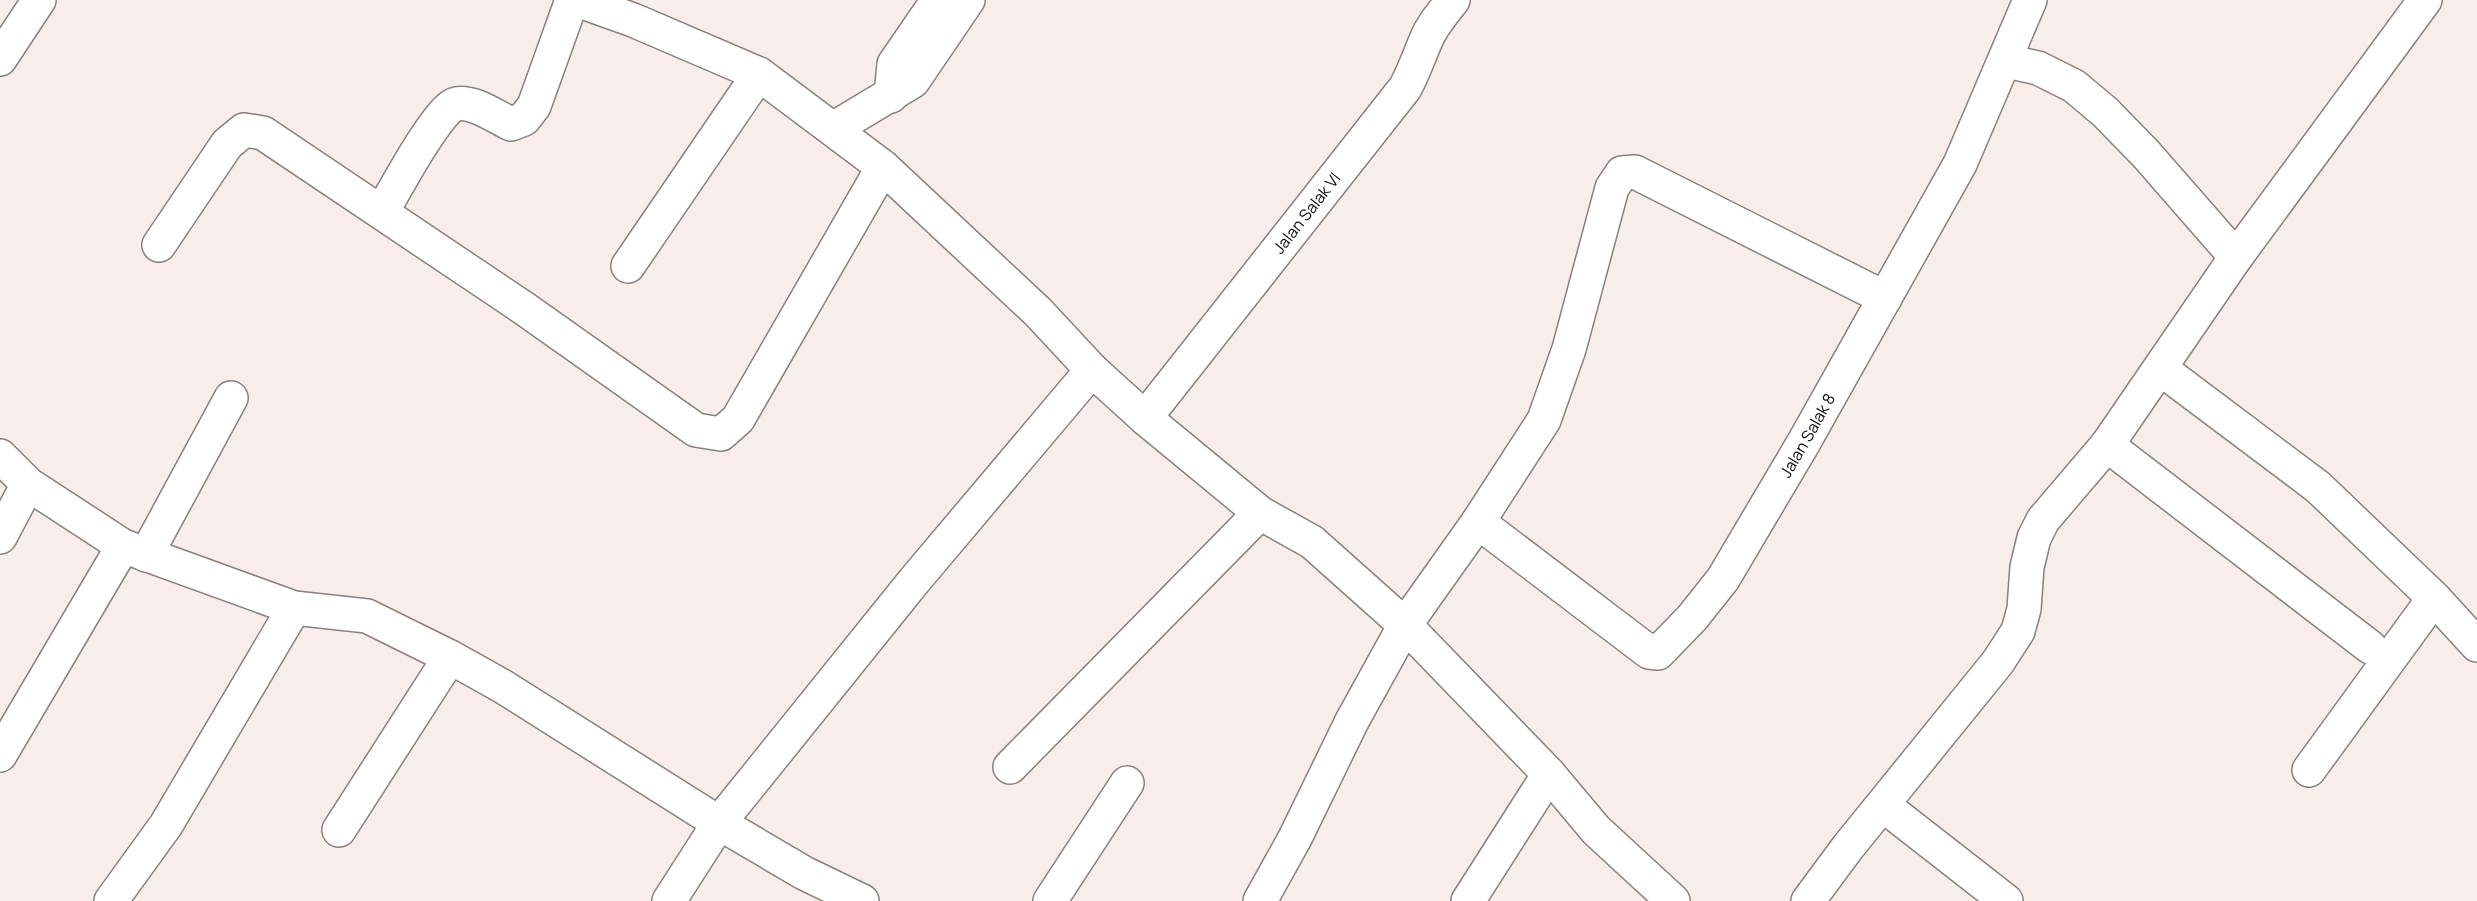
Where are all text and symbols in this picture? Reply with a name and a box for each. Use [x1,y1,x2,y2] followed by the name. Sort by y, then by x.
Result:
[1268,168,1345,258] street label: Jalan Salak VI
[1774,389,1840,482] street label: Jalan Salak 8

